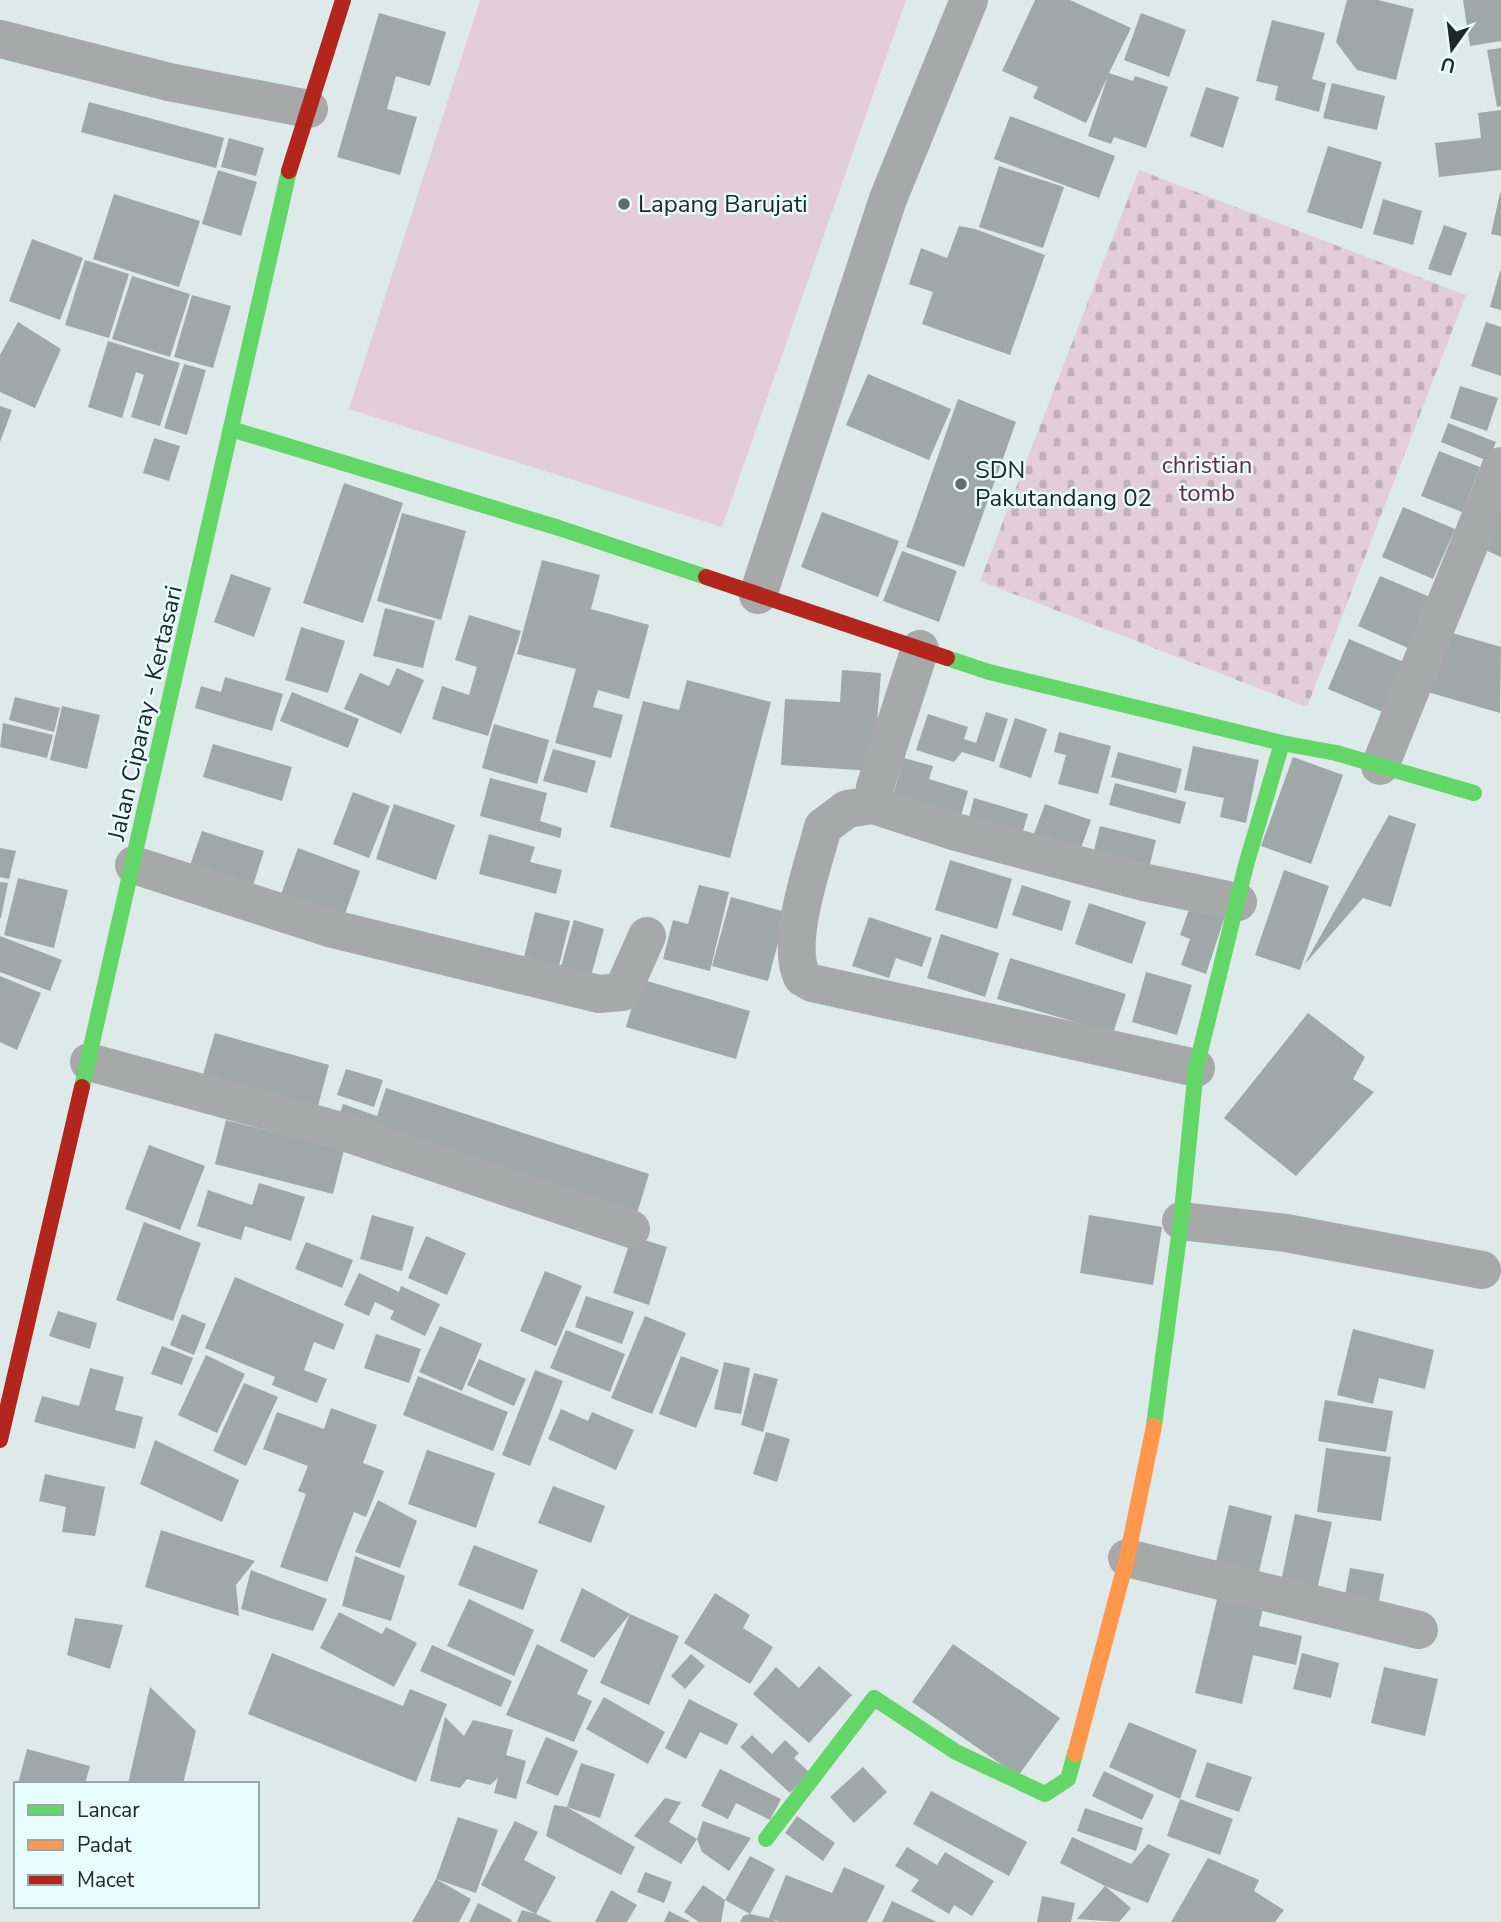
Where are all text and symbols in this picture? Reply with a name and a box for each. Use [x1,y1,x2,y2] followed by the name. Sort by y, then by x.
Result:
[1417,14,1487,84] north arrow
[1438,50,1458,79] text: U
[638,188,808,220] place label: Lapang Barujati
[616,196,632,212] marker: Lapang Barujati
[1162,449,1252,509] park label: christian tomb
[975,454,1152,514] place label: SDN Pakutandang 02
[953,476,969,492] marker: SDN Pakutandang 02
[100,582,190,845] street label: Jalan Ciparay - Kertasari
[14,1782,259,1908] legend
[77,1796,140,1824] text: Lancar
[77,1831,132,1859] text: Padat
[77,1866,135,1894] text: Macet

